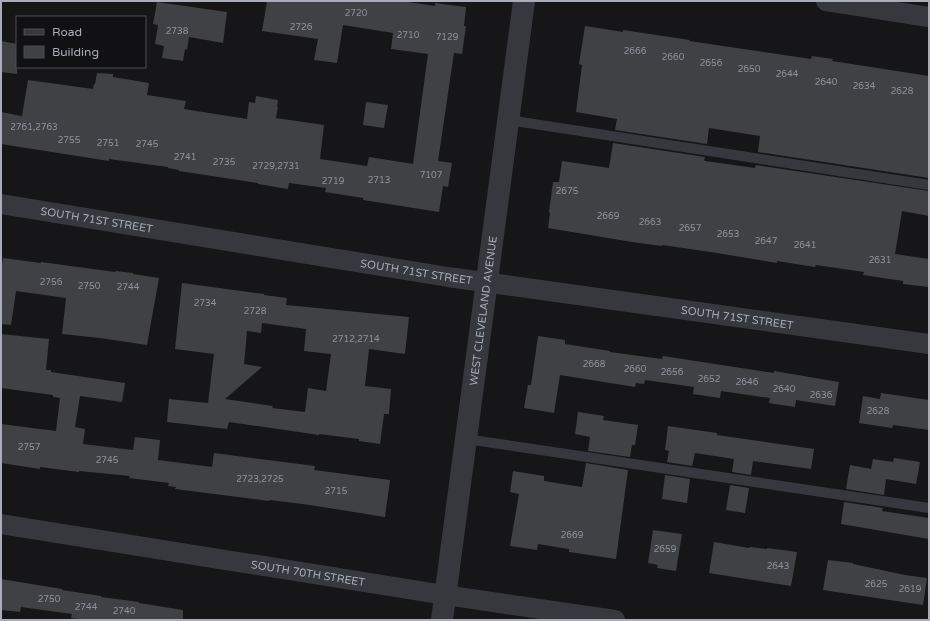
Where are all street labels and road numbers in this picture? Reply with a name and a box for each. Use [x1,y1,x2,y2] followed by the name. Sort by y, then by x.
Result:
[40,205,154,236] street label: SOUTH 71ST STREET
[467,235,500,386] street label: WEST CLEVELAND AVENUE
[359,257,474,287] street label: SOUTH 71ST STREET
[680,304,795,332] street label: SOUTH 71ST STREET
[250,558,366,589] street label: SOUTH 70TH STREET

